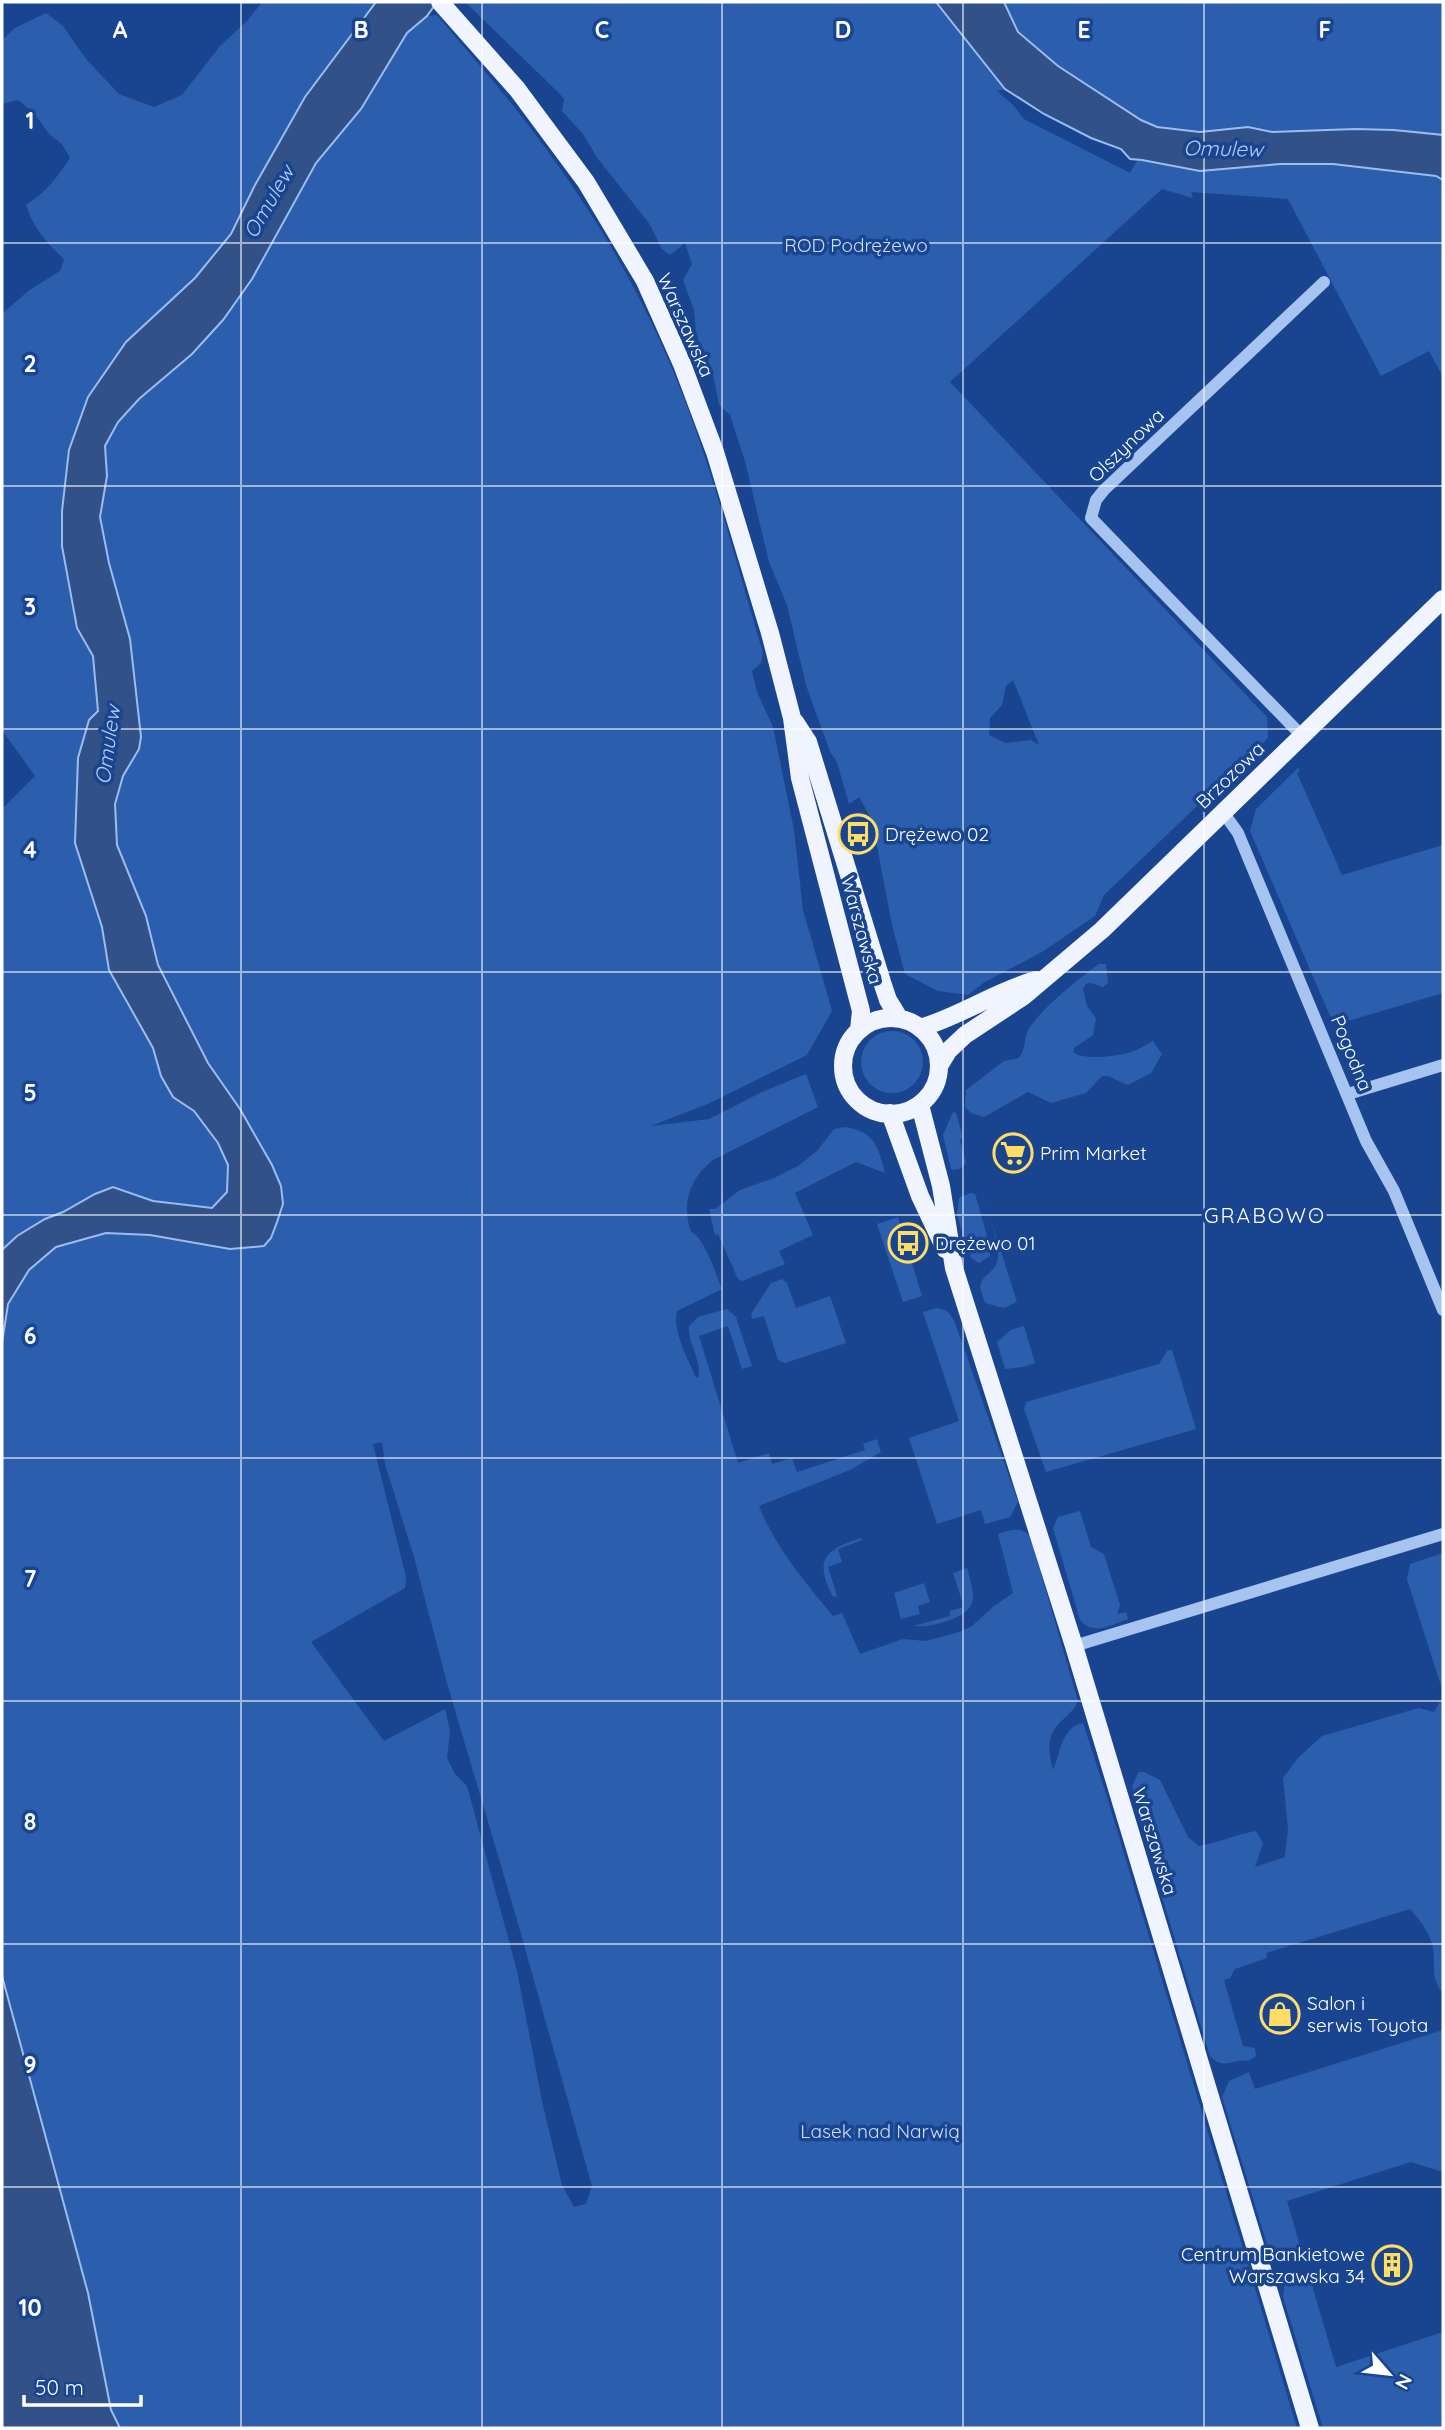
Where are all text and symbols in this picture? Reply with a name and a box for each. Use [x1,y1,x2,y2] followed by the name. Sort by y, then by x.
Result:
[113,15,128,44] text: A
[353,15,369,44] text: B
[595,15,609,44] text: C
[835,15,851,44] text: D
[1077,15,1091,44] text: E
[1319,15,1331,44] text: F
[26,106,34,135] text: 1
[1183,134,1265,162] water label: Omulew
[237,159,300,242] water label: Omulew
[784,233,928,257] park label: ROD Podrężewo
[652,269,720,381] street label: Warszawska
[23,349,37,378] text: 2
[1083,403,1169,487] street label: Olszynowa
[24,592,36,621] text: 3
[89,702,126,786] water label: Omulew
[1191,736,1269,814] street label: Brzozowa
[837,813,879,855] bus stop icon: Drężewo 02
[885,822,989,846] place label: Drężewo 02
[23,835,37,864] text: 4
[836,873,888,987] street label: Warszawska
[1326,1012,1378,1094] street label: Pogodna
[23,1078,37,1107] text: 5
[992,1132,1034,1174] supermarket icon: Prim Market
[1040,1141,1147,1165] place label: Prim Market
[1204,1202,1326,1228] district label: GRABOWO
[887,1222,929,1264] bus stop icon: Drężewo 01
[935,1231,1035,1255] place label: Drężewo 01
[24,1321,36,1350] text: 6
[24,1564,37,1593] text: 7
[1127,1784,1183,1898] street label: Warszawska
[24,1807,36,1836] text: 8
[1307,1991,1428,2037] place label: Salon i serwis Toyota
[1259,1993,1301,2035] shop icon: Salon i serwis Toyota
[23,2050,37,2079] text: 9
[800,2119,960,2143] park label: Lasek nad Narwią
[1181,2242,1365,2288] place label: Centrum Bankietowe Warszawska 34
[1371,2244,1413,2286] building icon: Centrum Bankietowe Warszawska 34
[18,2293,42,2322] text: 10
[1354,2339,1424,2409] north arrow
[24,2364,142,2408] scale bar
[1390,2370,1418,2394] text: N
[35,2374,84,2400] text: 50 m

